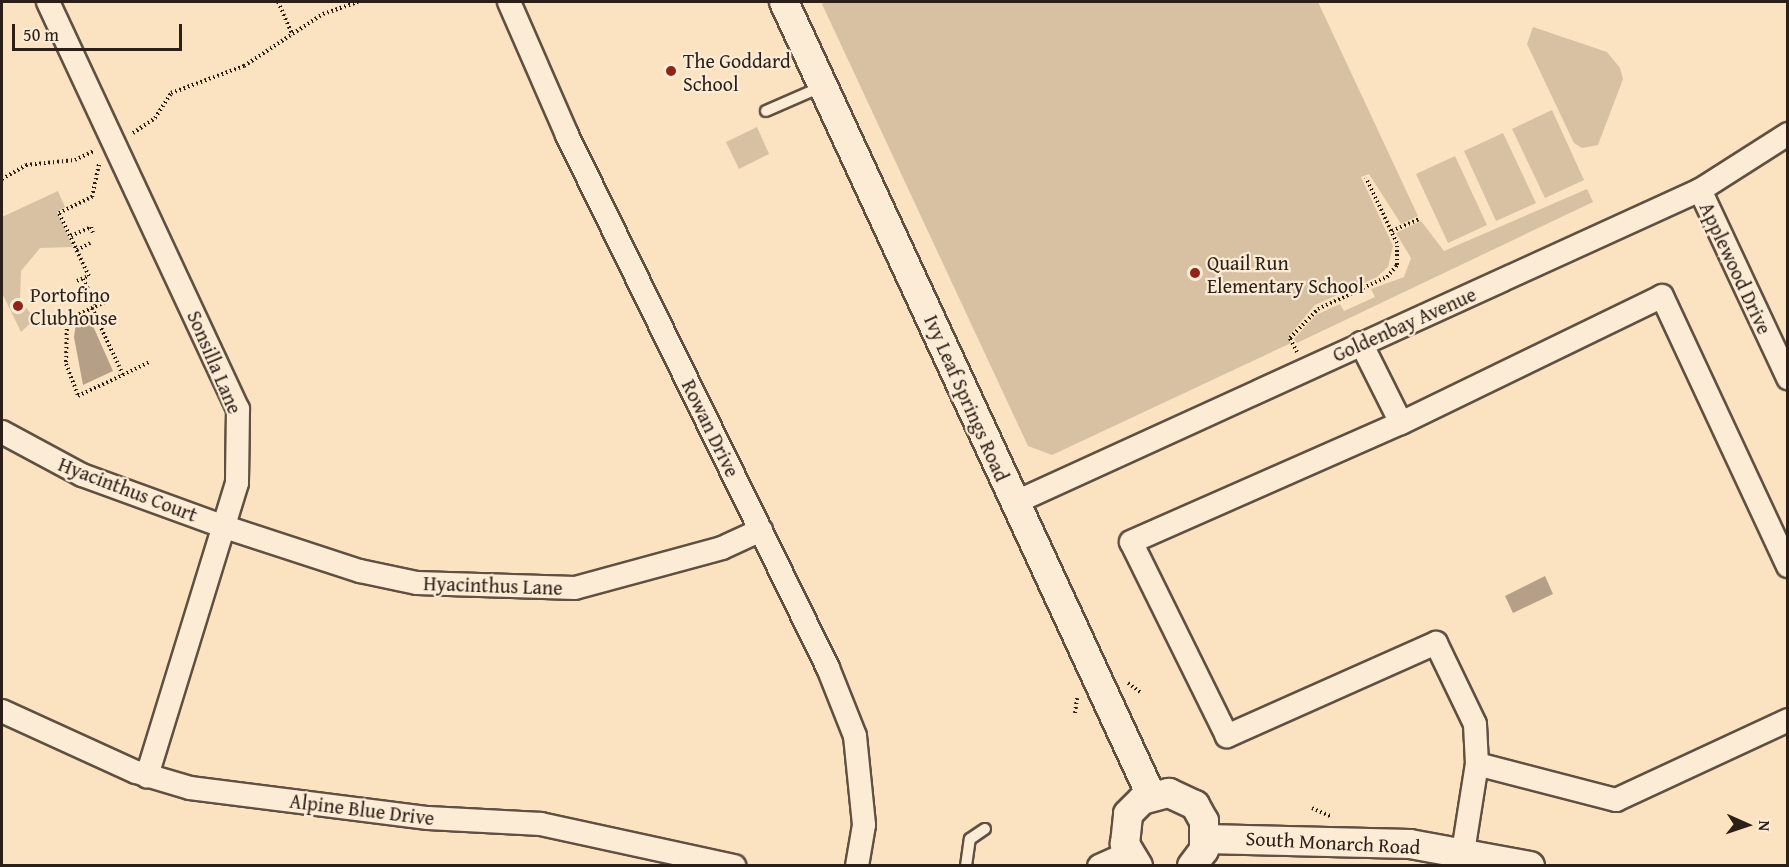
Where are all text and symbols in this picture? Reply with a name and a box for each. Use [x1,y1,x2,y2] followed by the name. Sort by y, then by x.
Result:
[15,12,184,50] scale bar
[23,21,59,48] text: 50 m
[683,48,791,95] place label: The Goddard School
[664,64,678,78] marker: The Goddard School
[1695,198,1777,338] street label: Applewood Drive
[1207,250,1364,297] place label: Quail Run Elementary School
[1188,266,1202,280] marker: Quail Run Elementary School
[30,282,117,329] place label: Portofino Clubhouse
[1329,282,1479,366] street label: Goldenbay Avenue
[11,299,25,313] marker: Portofino Clubhouse
[183,307,247,417] street label: Sonsilla Lane
[919,311,1015,485] street label: Ivy Leaf Springs Road
[677,375,745,481] street label: Rowan Drive
[55,452,201,526] street label: Hyacinthus Court
[423,571,563,599] street label: Hyacinthus Lane
[288,788,436,830] street label: Alpine Blue Drive
[1717,795,1777,855] north arrow
[1753,820,1777,832] text: N
[1245,825,1421,859] street label: South Monarch Road

